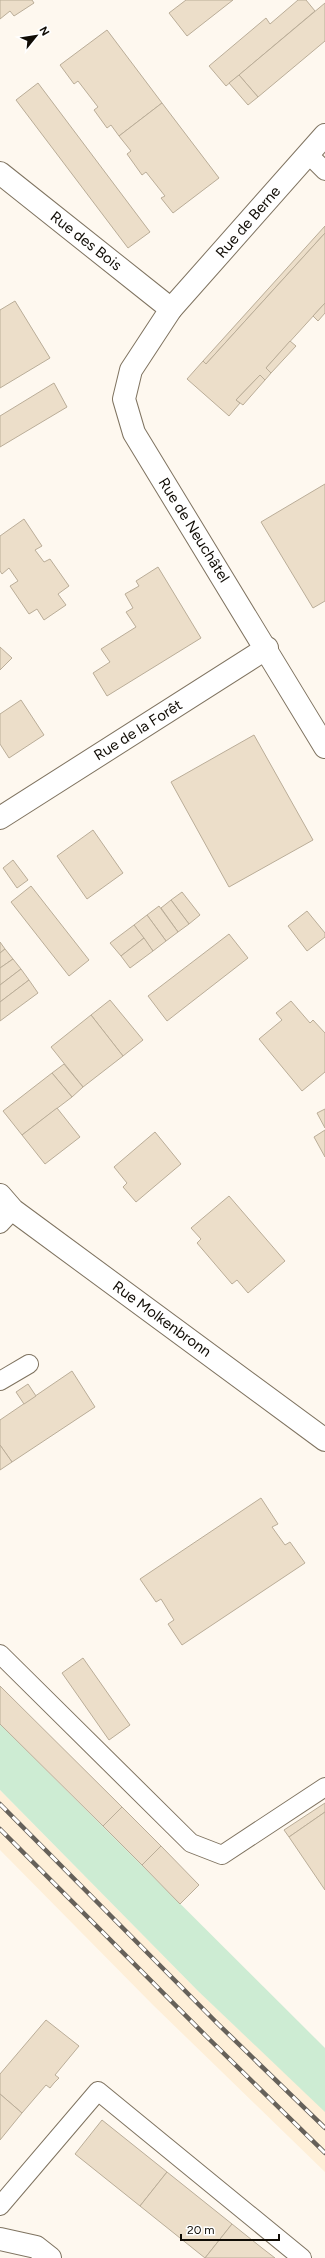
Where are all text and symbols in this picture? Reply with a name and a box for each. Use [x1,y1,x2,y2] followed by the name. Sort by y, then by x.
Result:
[16,16,56,56] north arrow
[36,24,52,38] text: N
[212,182,284,262] street label: Rue de Berne
[47,208,125,274] street label: Rue des Bois
[155,474,233,586] street label: Rue de Neuchâtel
[91,696,186,764] street label: Rue de la Forêt
[109,1277,215,1361] street label: Rue Molkenbronn
[181,2216,279,2242] scale bar
[187,2223,215,2237] text: 20 m

